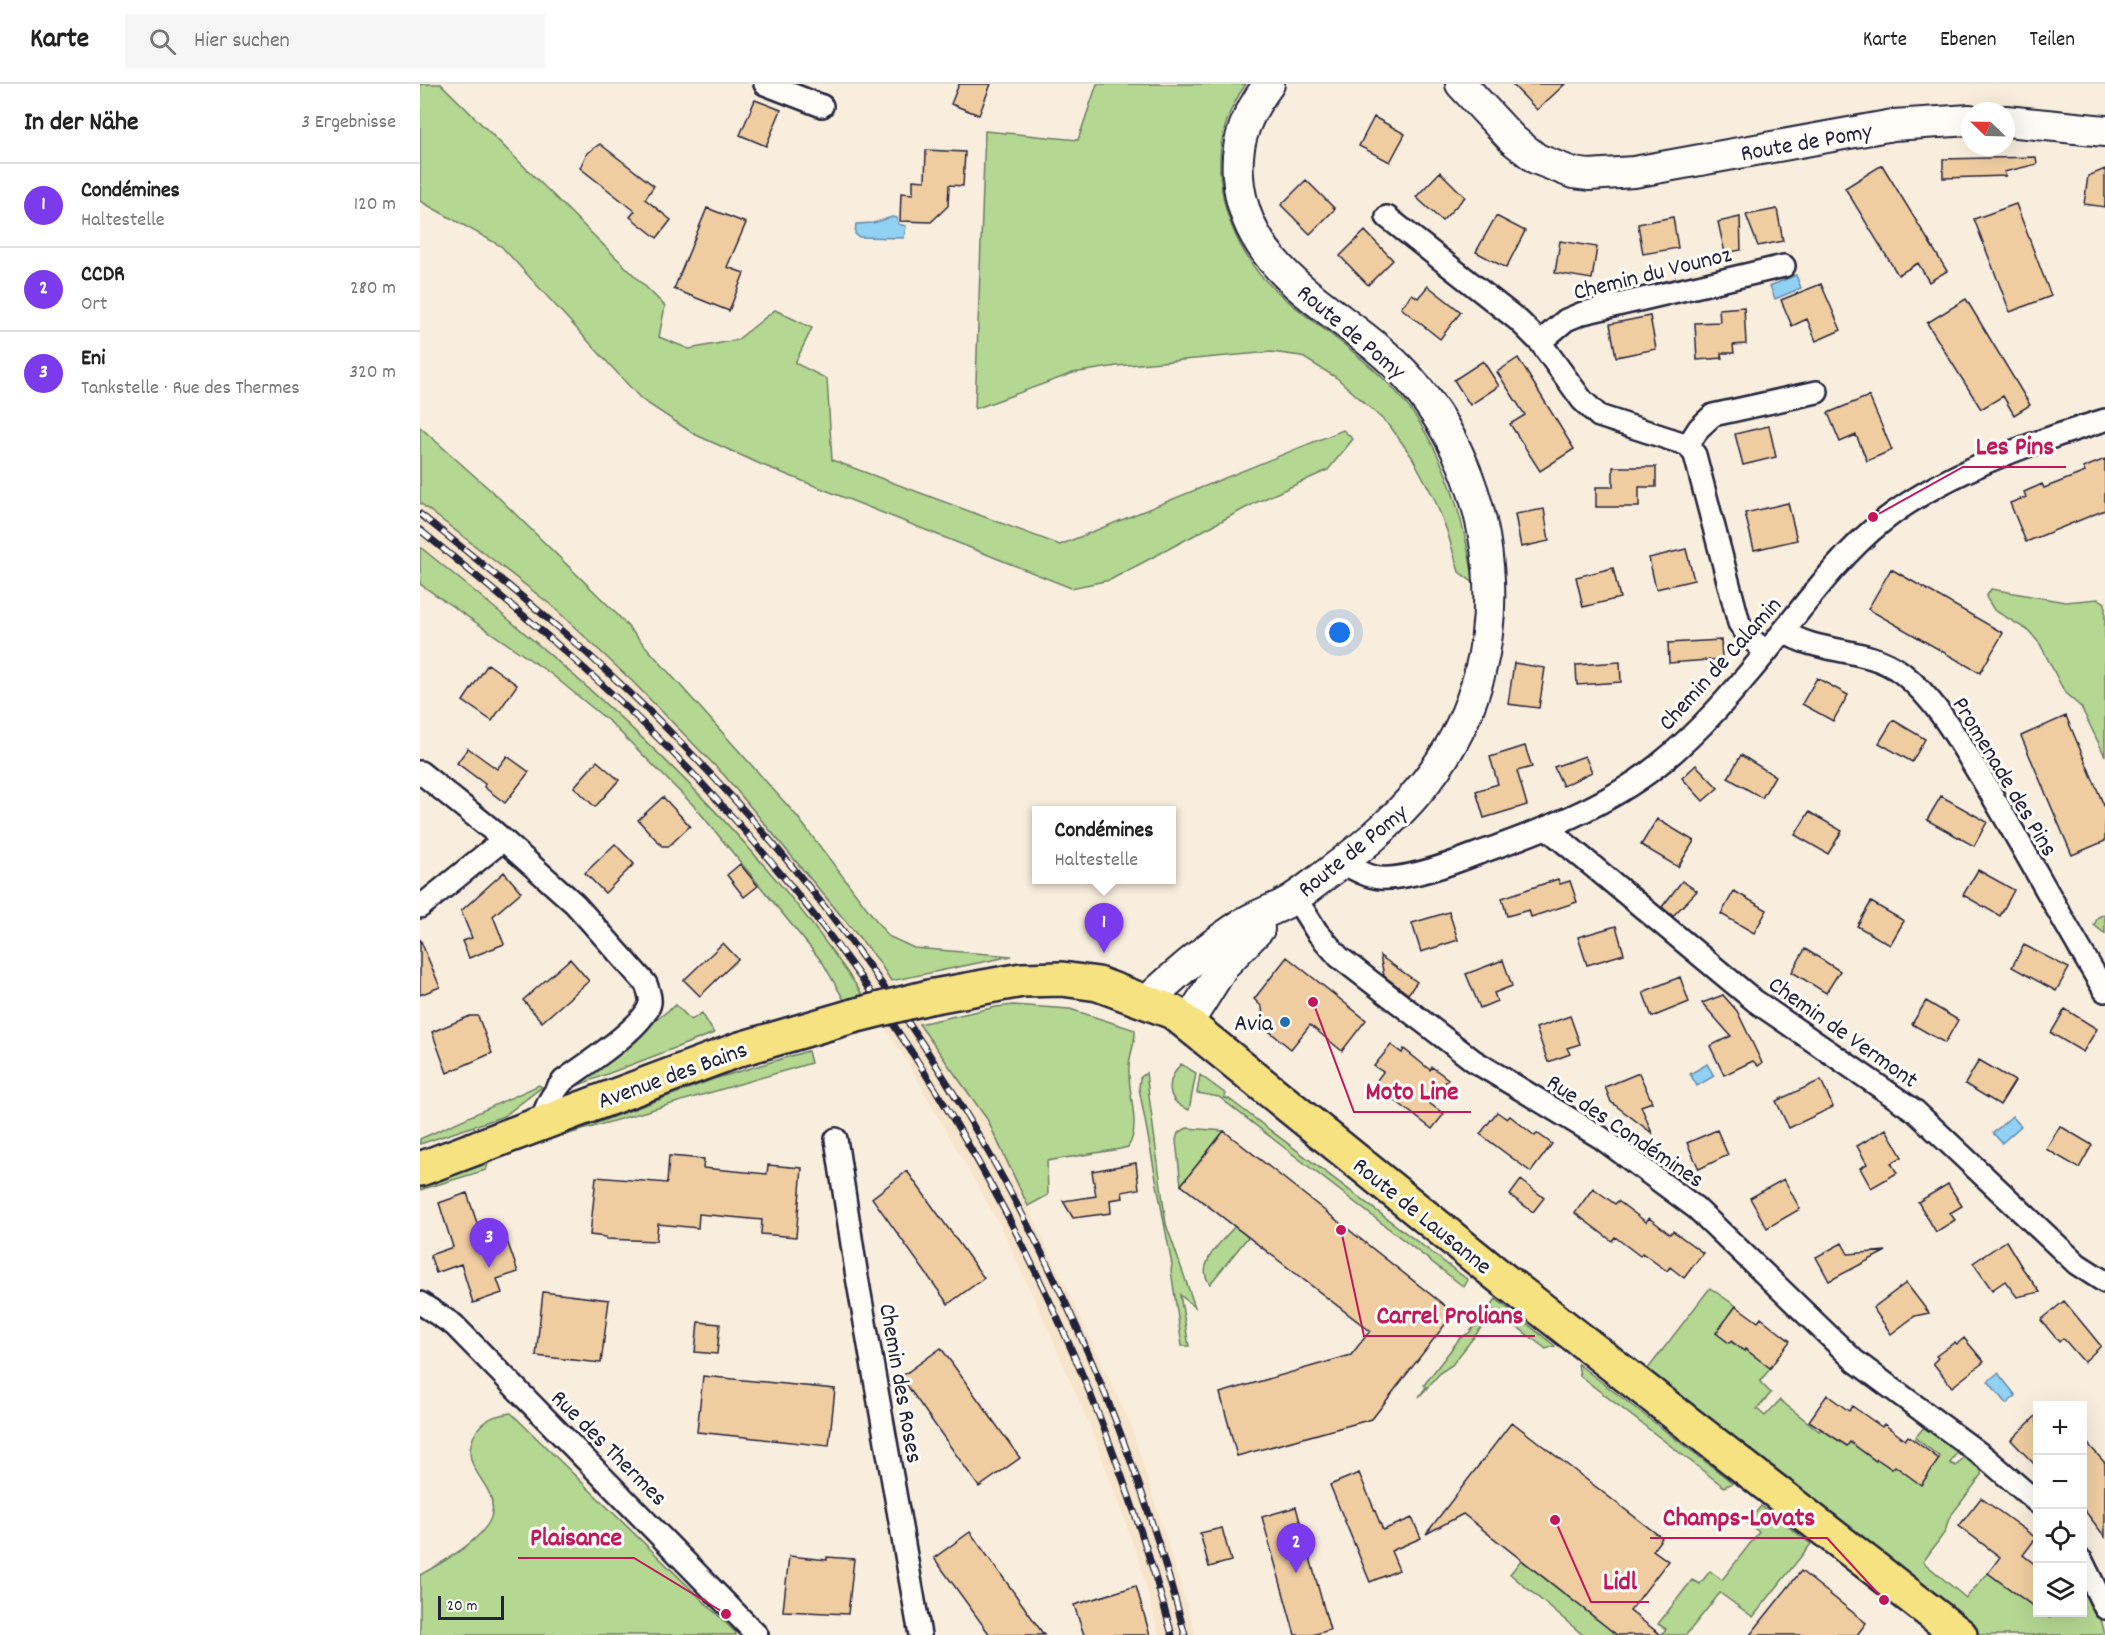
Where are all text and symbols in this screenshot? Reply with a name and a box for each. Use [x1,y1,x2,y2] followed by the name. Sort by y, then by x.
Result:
[125,14,545,68] search box
[30,21,89,61] text: Karte
[146,25,179,58] icon: search
[194,26,290,57] text: Hier suchen
[1863,26,1907,56] text: Karte
[1940,26,1997,56] text: Ebenen
[2030,26,2075,56] text: Teilen
[1961,102,2015,156] north arrow
[24,105,138,142] text: In der Nähe
[301,109,396,137] text: 3 Ergebnisse
[1738,115,1876,172] street label: Route de Pomy
[81,176,180,207] text: Condémines
[41,191,46,219] text: 1
[354,191,396,219] text: 120 m
[81,207,164,235] text: Haltestelle
[1570,239,1735,311] street label: Chemin du Vounoz
[81,260,125,291] text: CCDR
[39,275,48,303] text: 2
[350,275,396,303] text: 280 m
[1288,278,1413,390] street label: Route de Pomy
[81,291,107,319] text: Ort
[81,344,105,375] text: Eni
[39,359,48,387] text: 3
[349,359,396,387] text: 320 m
[81,375,300,403] text: Tankstelle · Rue des Thermes
[1963,423,2066,467] callout: Les Pins
[1976,430,2054,467] text: Les Pins
[1652,590,1791,740] street label: Chemin de Calamin
[1325,618,1354,647] your location
[1942,691,2065,864] street label: Promenade des Pins
[1292,797,1417,907] street label: Route de Pomy
[1032,806,1176,884] popup
[1055,816,1153,847] text: Condémines
[1055,847,1138,875] text: Haltestelle
[1084,904,1124,953] pin: 1
[1760,969,1924,1098] street label: Chemin de Vermont
[1234,1008,1274,1042] place label: Avia
[1278,1015,1292,1029] marker: Avia
[594,1034,753,1120] street label: Avenue des Bains
[1539,1067,1710,1198] street label: Rue des Condémines
[1354,1068,1471,1112] callout: Moto Line
[1366,1075,1458,1112] text: Moto Line
[1344,1150,1498,1284] street label: Route de Lausanne
[470,1218,508,1268] pin: 3
[1364,1292,1535,1336] callout: Carrel Prolians
[1376,1299,1524,1336] text: Carrel Prolians
[868,1301,930,1466] street label: Chemin des Roses
[542,1383,674,1515] street label: Rue des Thermes
[2033,1401,2087,1617] map controls
[2033,1401,2087,1455] button: +
[2033,1455,2087,1509] button: −
[1650,1494,1827,1538] callout: Champs-Lovats
[1663,1501,1815,1538] text: Champs-Lovats
[2033,1509,2087,1563] button: locate
[518,1514,634,1558] callout: Plaisance
[530,1521,622,1558] text: Plaisance
[1276,1524,1316,1573] pin: 2
[1591,1558,1649,1602] callout: Lidl
[2033,1563,2087,1617] button: layers
[1603,1565,1638,1602] text: Lidl
[438,1593,504,1620] scale bar
[447,1595,477,1618] text: 20 m

